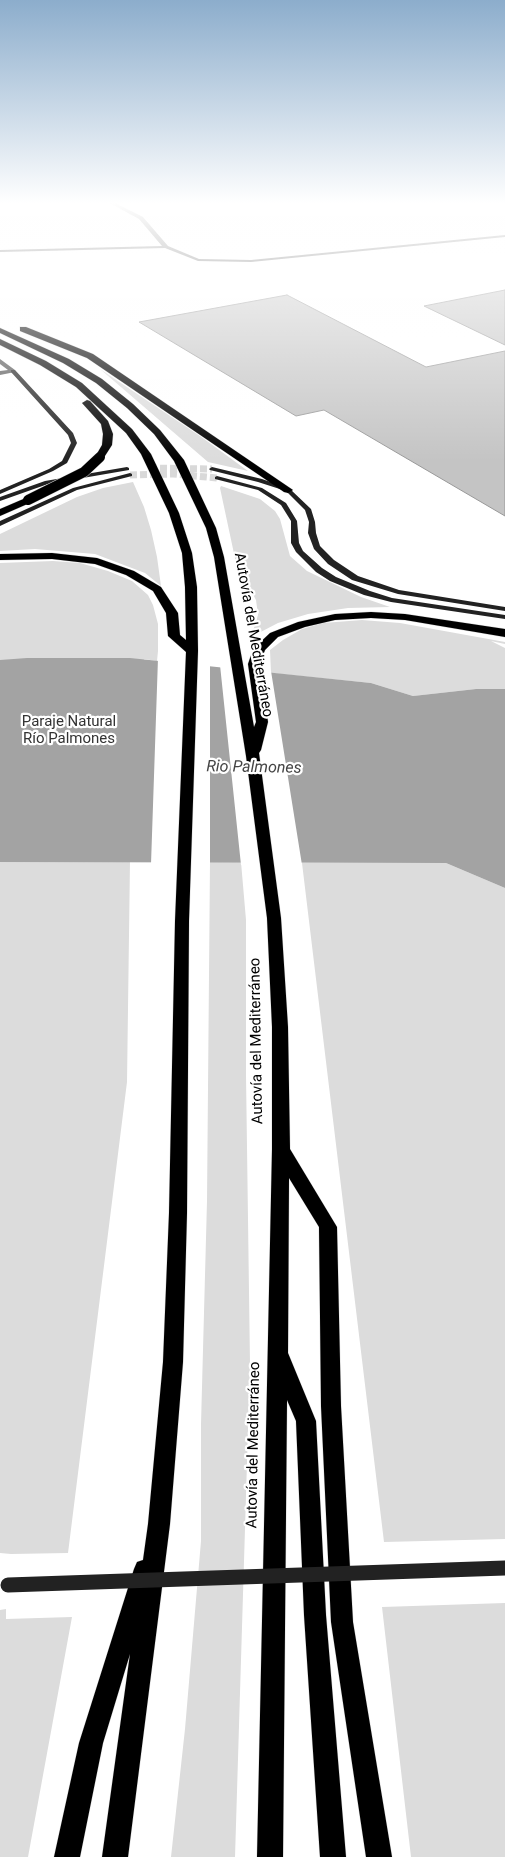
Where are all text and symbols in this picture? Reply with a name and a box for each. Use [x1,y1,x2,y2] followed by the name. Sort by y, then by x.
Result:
[230,551,276,719] street label: Autovía del Mediterráneo
[22,713,116,748] park label: Paraje Natural Río Palmones
[206,758,302,778] water label: Rio Palmones
[247,958,267,1124] street label: Autovía del Mediterráneo
[244,1362,264,1528] street label: Autovía del Mediterráneo

